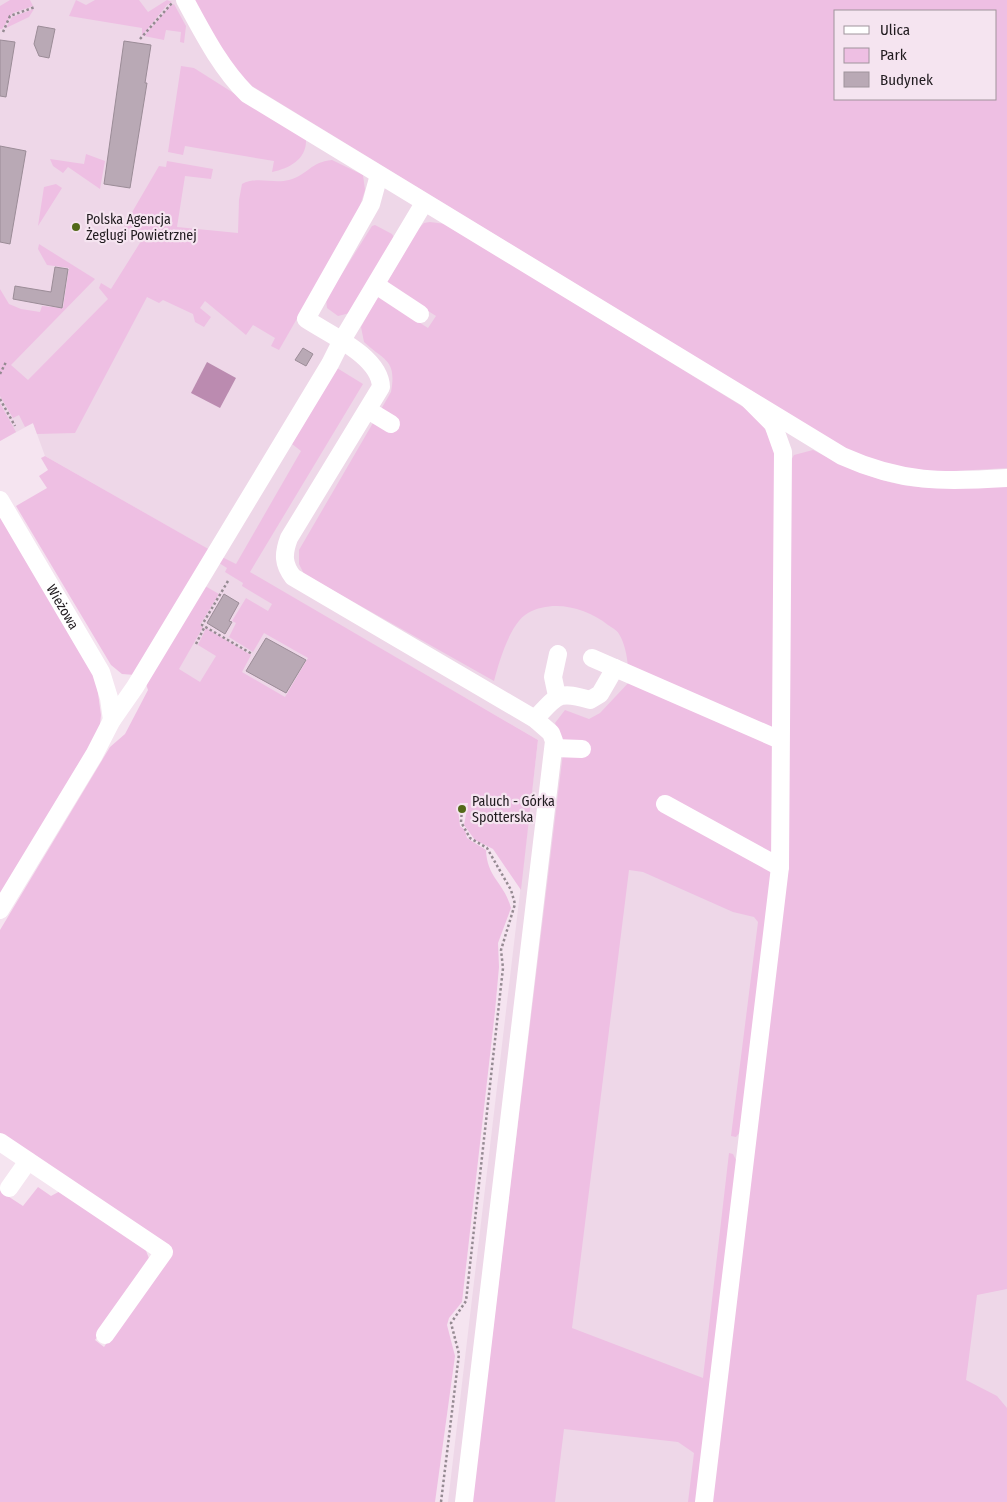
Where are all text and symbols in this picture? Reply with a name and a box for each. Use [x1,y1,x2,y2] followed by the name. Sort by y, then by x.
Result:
[834,10,997,100] legend
[880,21,910,39] text: Ulica
[880,46,907,64] text: Park
[880,71,933,89] text: Budynek
[86,211,197,244] place label: Polska Agencja Żeglugi Powietrznej
[70,221,82,233] marker: Polska Agencja Żeglugi Powietrznej
[42,582,82,633] street label: Wieżowa
[472,793,555,826] place label: Paluch - Górka Spotterska
[456,803,468,815] marker: Paluch - Górka Spotterska

